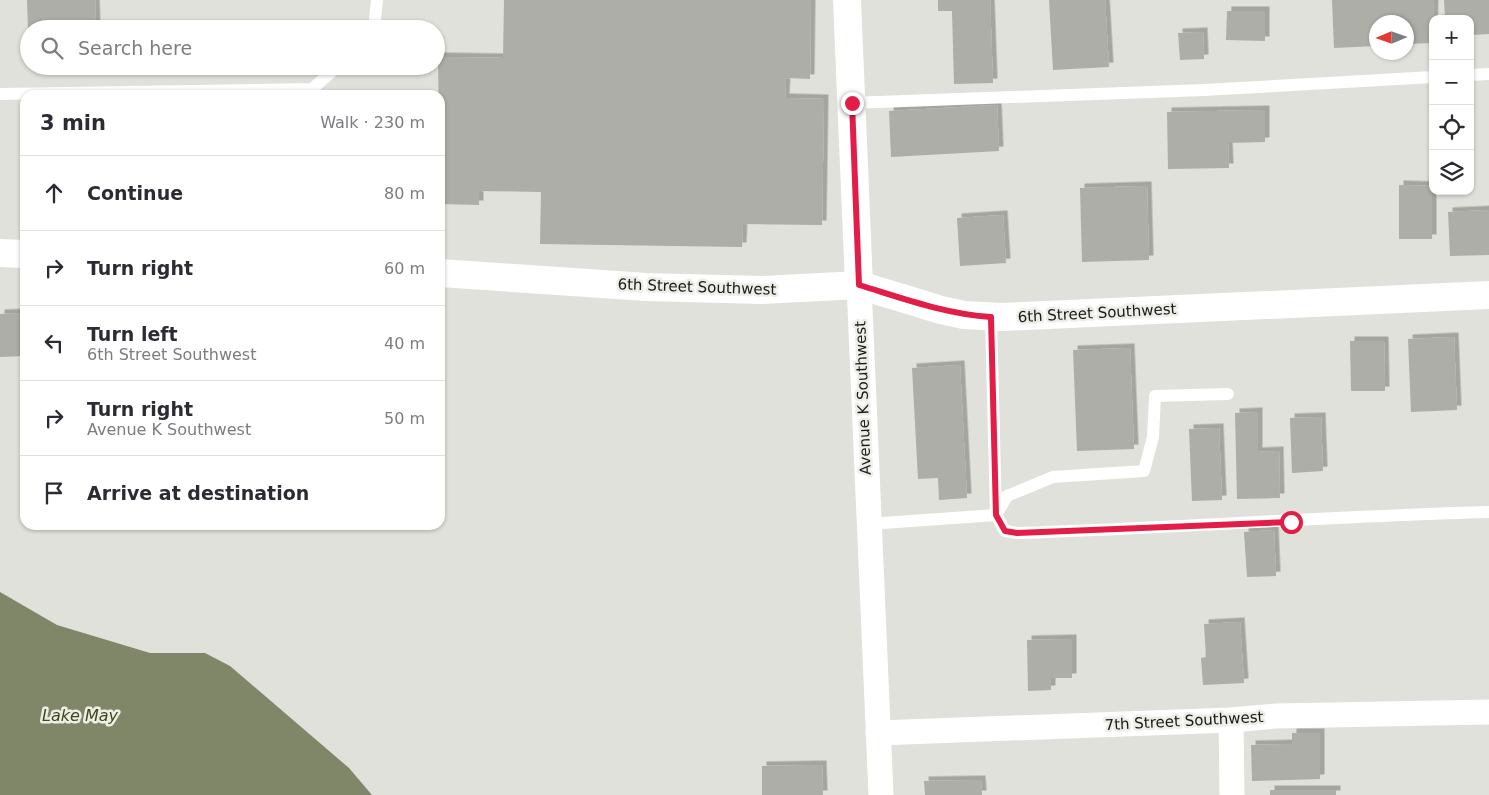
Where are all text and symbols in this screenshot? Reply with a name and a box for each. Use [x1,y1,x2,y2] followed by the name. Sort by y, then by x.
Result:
[1369,15,1414,60] north arrow
[1429,15,1474,195] map controls
[1429,15,1474,60] button: +
[20,20,445,75] search box
[38,34,66,62] icon: search
[78,37,192,59] text: Search here
[1429,60,1474,105] button: −
[841,92,864,115] route end
[1429,105,1474,150] button: locate
[40,111,106,135] text: 3 min
[320,113,425,132] text: Walk · 230 m
[1429,150,1474,195] button: layers
[40,179,68,207] icon: ahead
[87,182,183,204] text: Continue
[384,184,425,203] text: 80 m
[40,254,68,282] icon: right
[87,257,193,279] text: Turn right
[384,259,425,278] text: 60 m
[617,275,777,299] street label: 6th Street Southwest
[1017,300,1177,326] street label: 6th Street Southwest
[851,321,875,475] street label: Avenue K Southwest
[87,323,178,345] text: Turn left
[40,329,68,357] icon: left
[384,334,425,353] text: 40 m
[87,345,256,364] text: 6th Street Southwest
[87,398,193,420] text: Turn right
[40,404,68,432] icon: right
[384,409,425,428] text: 50 m
[87,420,251,439] text: Avenue K Southwest
[40,479,68,507] icon: arrive
[87,482,309,504] text: Arrive at destination
[1280,511,1303,534] route start
[42,706,119,725] water label: Lake May
[1104,708,1264,734] street label: 7th Street Southwest

